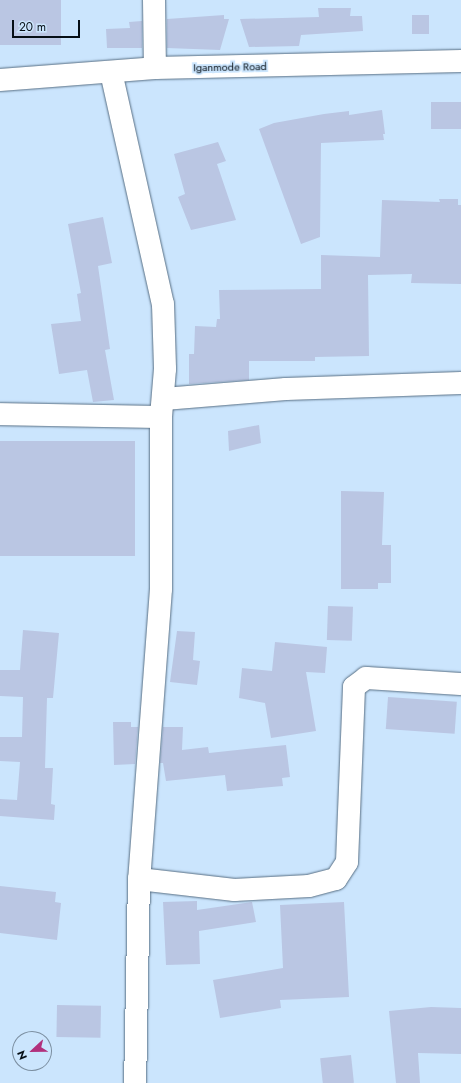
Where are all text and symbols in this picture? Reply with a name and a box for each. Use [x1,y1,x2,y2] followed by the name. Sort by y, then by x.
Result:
[14,12,82,38] scale bar
[19,18,46,36] text: 20 m
[193,60,267,74] street label: Iganmode Road
[12,1031,52,1071] north arrow
[13,1048,31,1062] text: N

